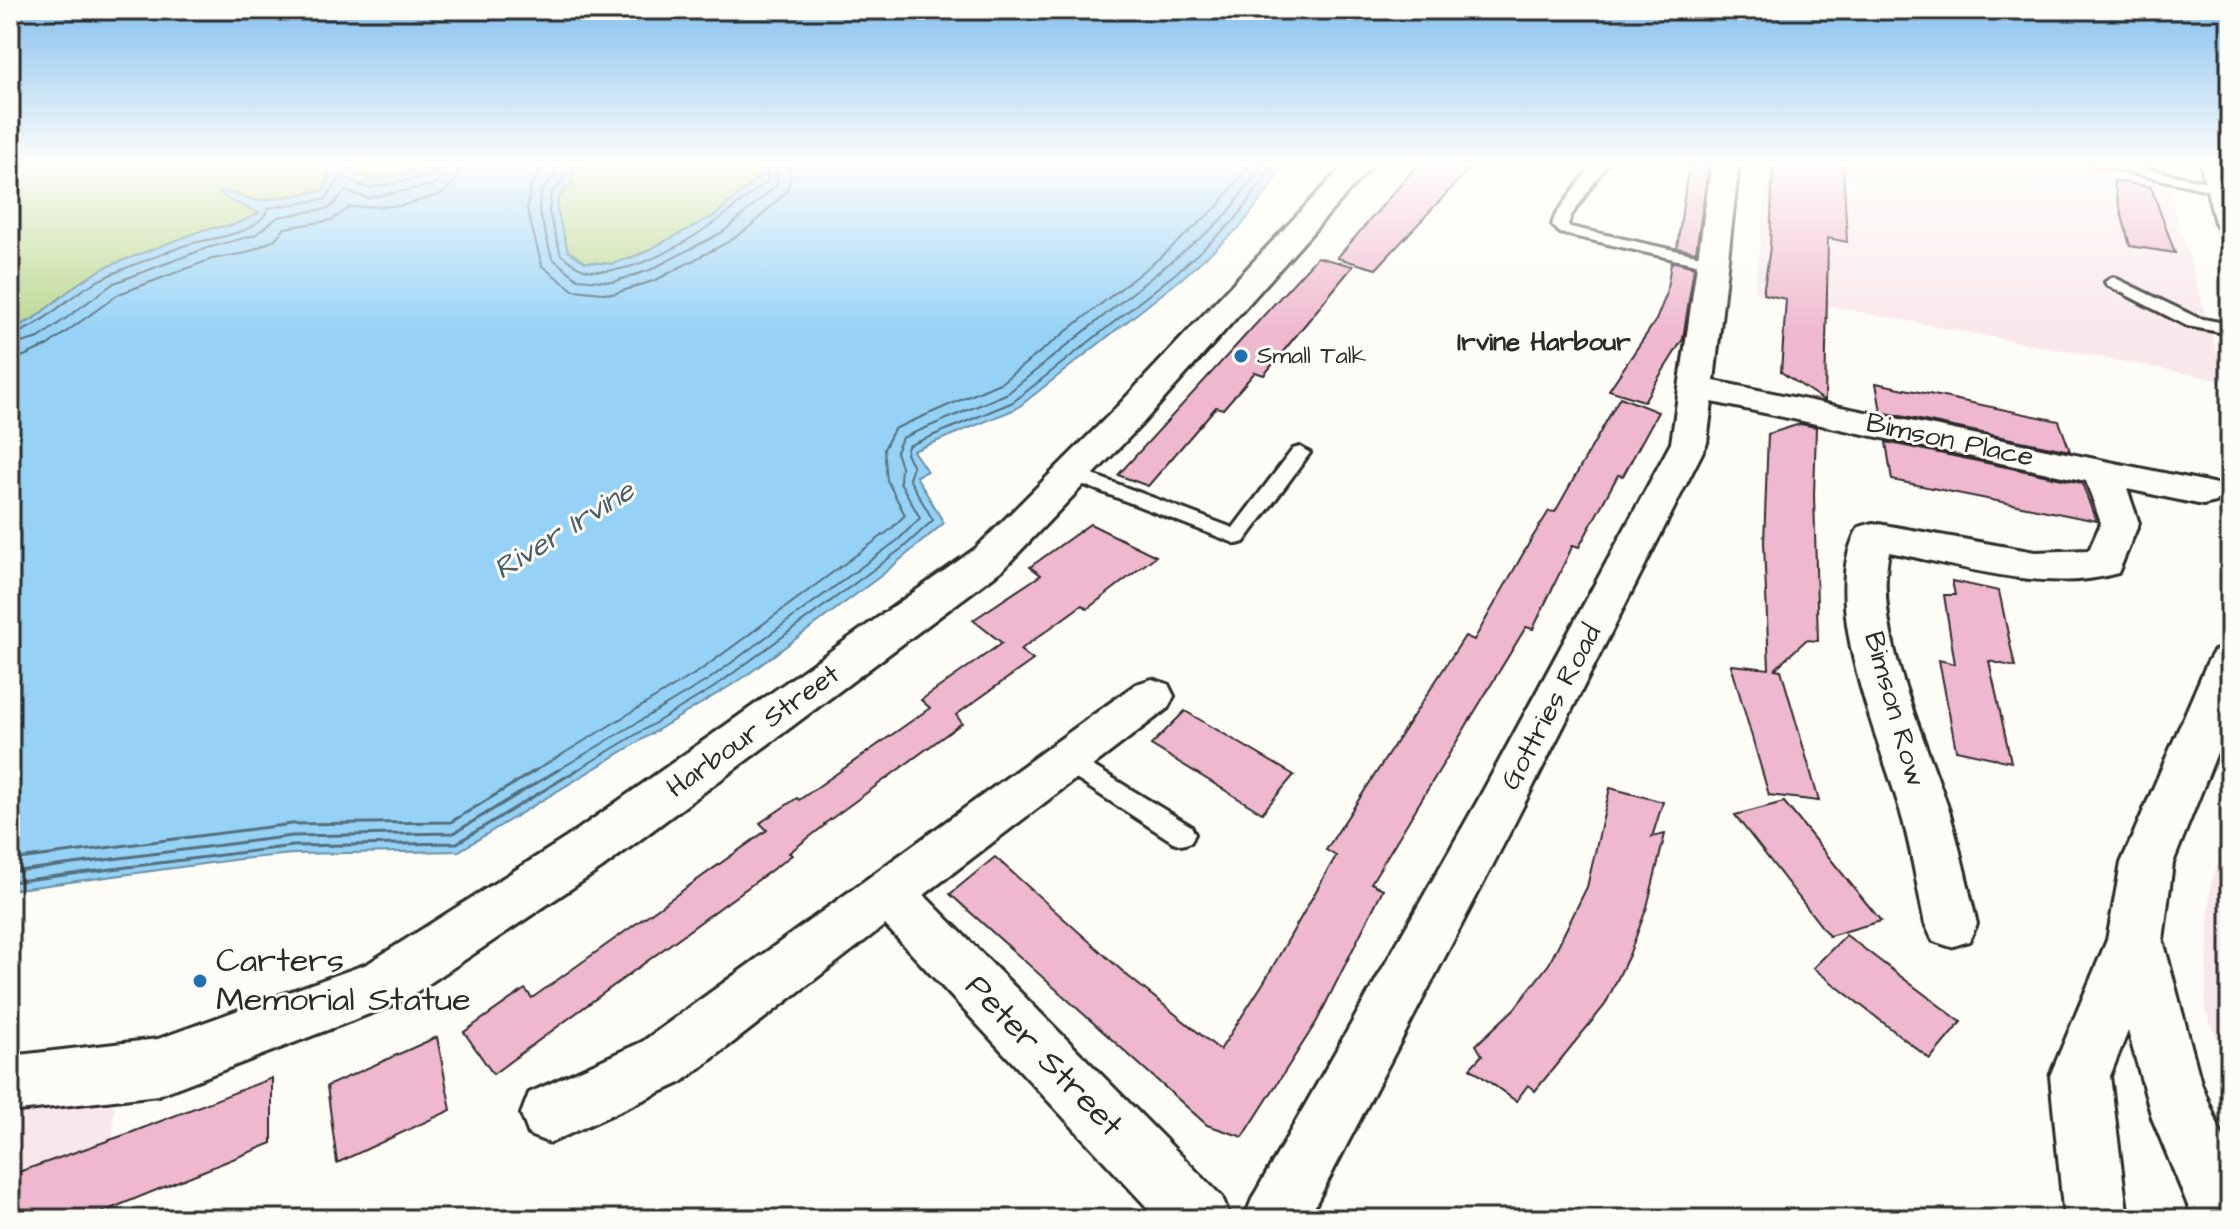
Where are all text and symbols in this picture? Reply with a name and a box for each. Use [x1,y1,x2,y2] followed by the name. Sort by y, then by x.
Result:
[1457,324,1631,360] district label: Irvine Harbour
[1257,339,1366,373] place label: Small Talk
[1232,347,1250,365] marker: Small Talk
[1863,403,2037,477] street label: Bimson Place
[486,469,644,590] water label: River Irvine
[1491,617,1611,797] street label: Gottries Road
[1854,627,1936,791] street label: Bimson Row
[658,654,848,807] street label: Harbour Street
[216,937,471,1024] place label: Carters Memorial Statue
[954,964,1134,1148] street label: Peter Street
[191,972,209,990] marker: Carters Memorial Statue

